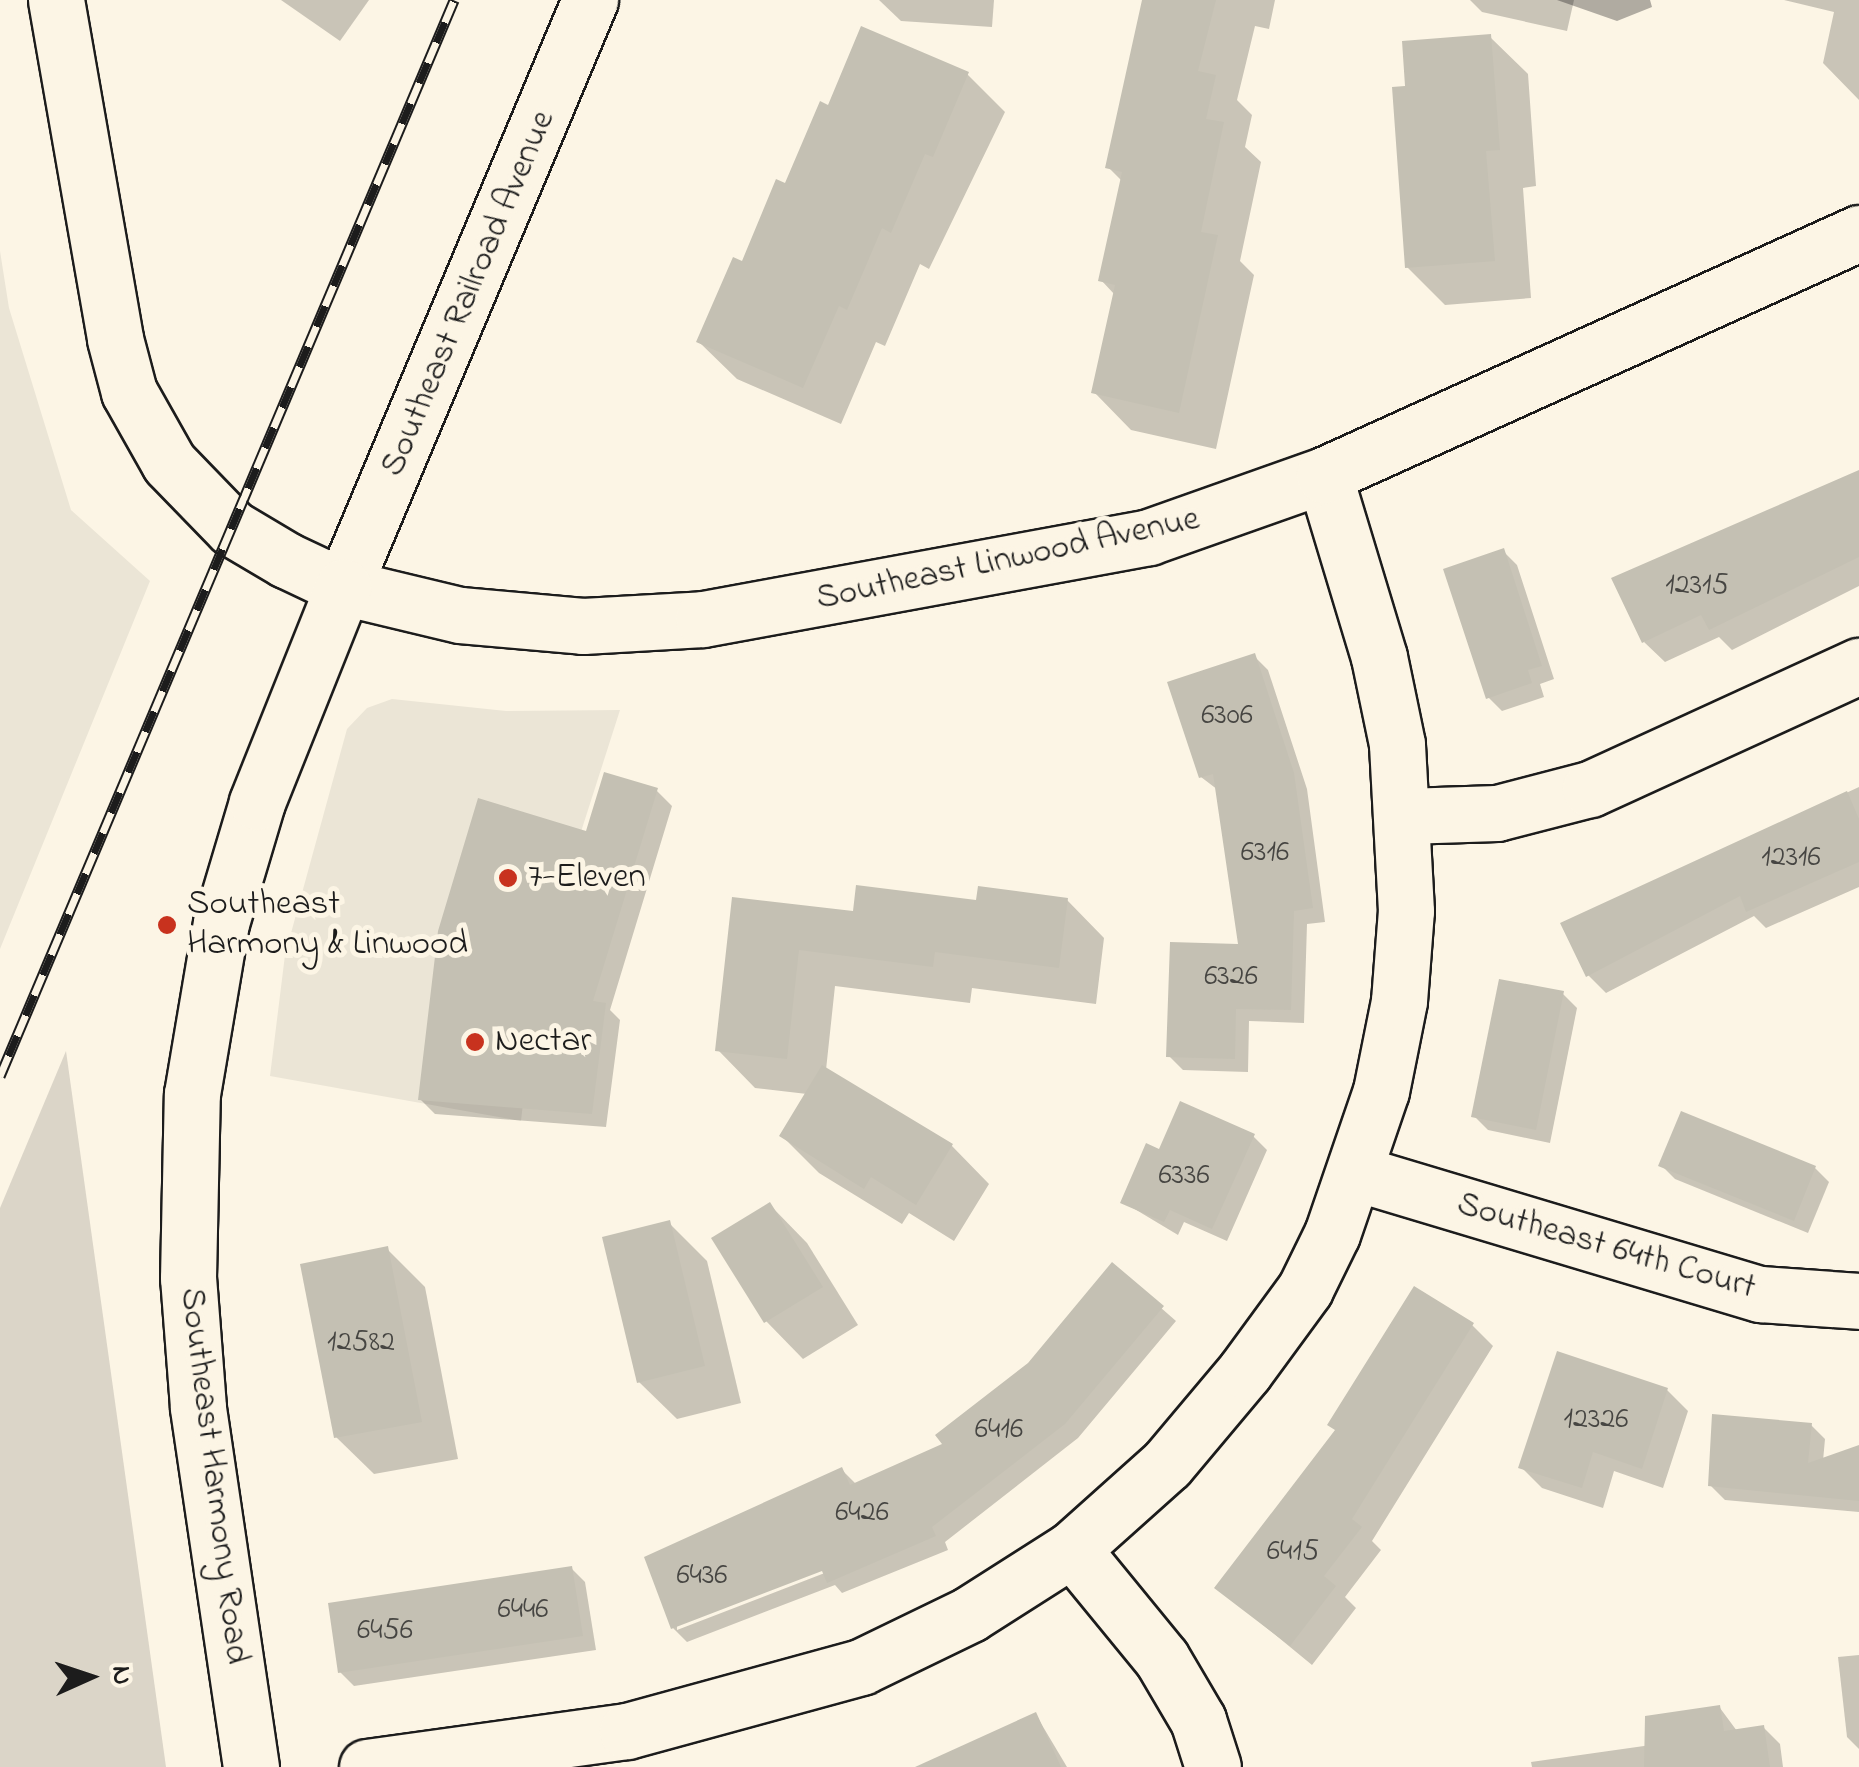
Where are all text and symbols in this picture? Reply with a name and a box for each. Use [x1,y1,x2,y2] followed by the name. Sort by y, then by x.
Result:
[373,105,565,483] street label: Southeast Railroad Avenue
[813,499,1203,621] street label: Southeast Linwood Avenue
[1665,568,1729,604] house number: 12315
[1201,698,1253,734] house number: 6306
[1241,835,1289,871] house number: 6316
[1761,840,1821,876] house number: 12316
[528,857,646,899] place label: 7-Eleven
[497,867,519,889] marker: 7-Eleven
[187,884,468,966] place label: Southeast Harmony & Linwood
[156,914,178,936] marker: Southeast Harmony & Linwood
[1204,959,1258,995] house number: 6326
[495,1021,591,1063] place label: Nectar
[464,1031,486,1053] marker: Nectar
[1158,1158,1210,1194] house number: 6336
[1452,1184,1760,1310] street label: Southeast 64th Court
[169,1285,257,1667] street label: Southeast Harmony Road
[327,1325,395,1361] house number: 12582
[1564,1402,1628,1438] house number: 12326
[975,1412,1023,1448] house number: 6416
[835,1495,889,1531] house number: 6426
[1267,1534,1319,1570] house number: 6415
[676,1558,728,1594] house number: 6436
[497,1592,549,1628] house number: 6446
[357,1613,413,1649] house number: 6456
[40,1627,140,1727] north arrow
[99,1665,141,1686] text: N

